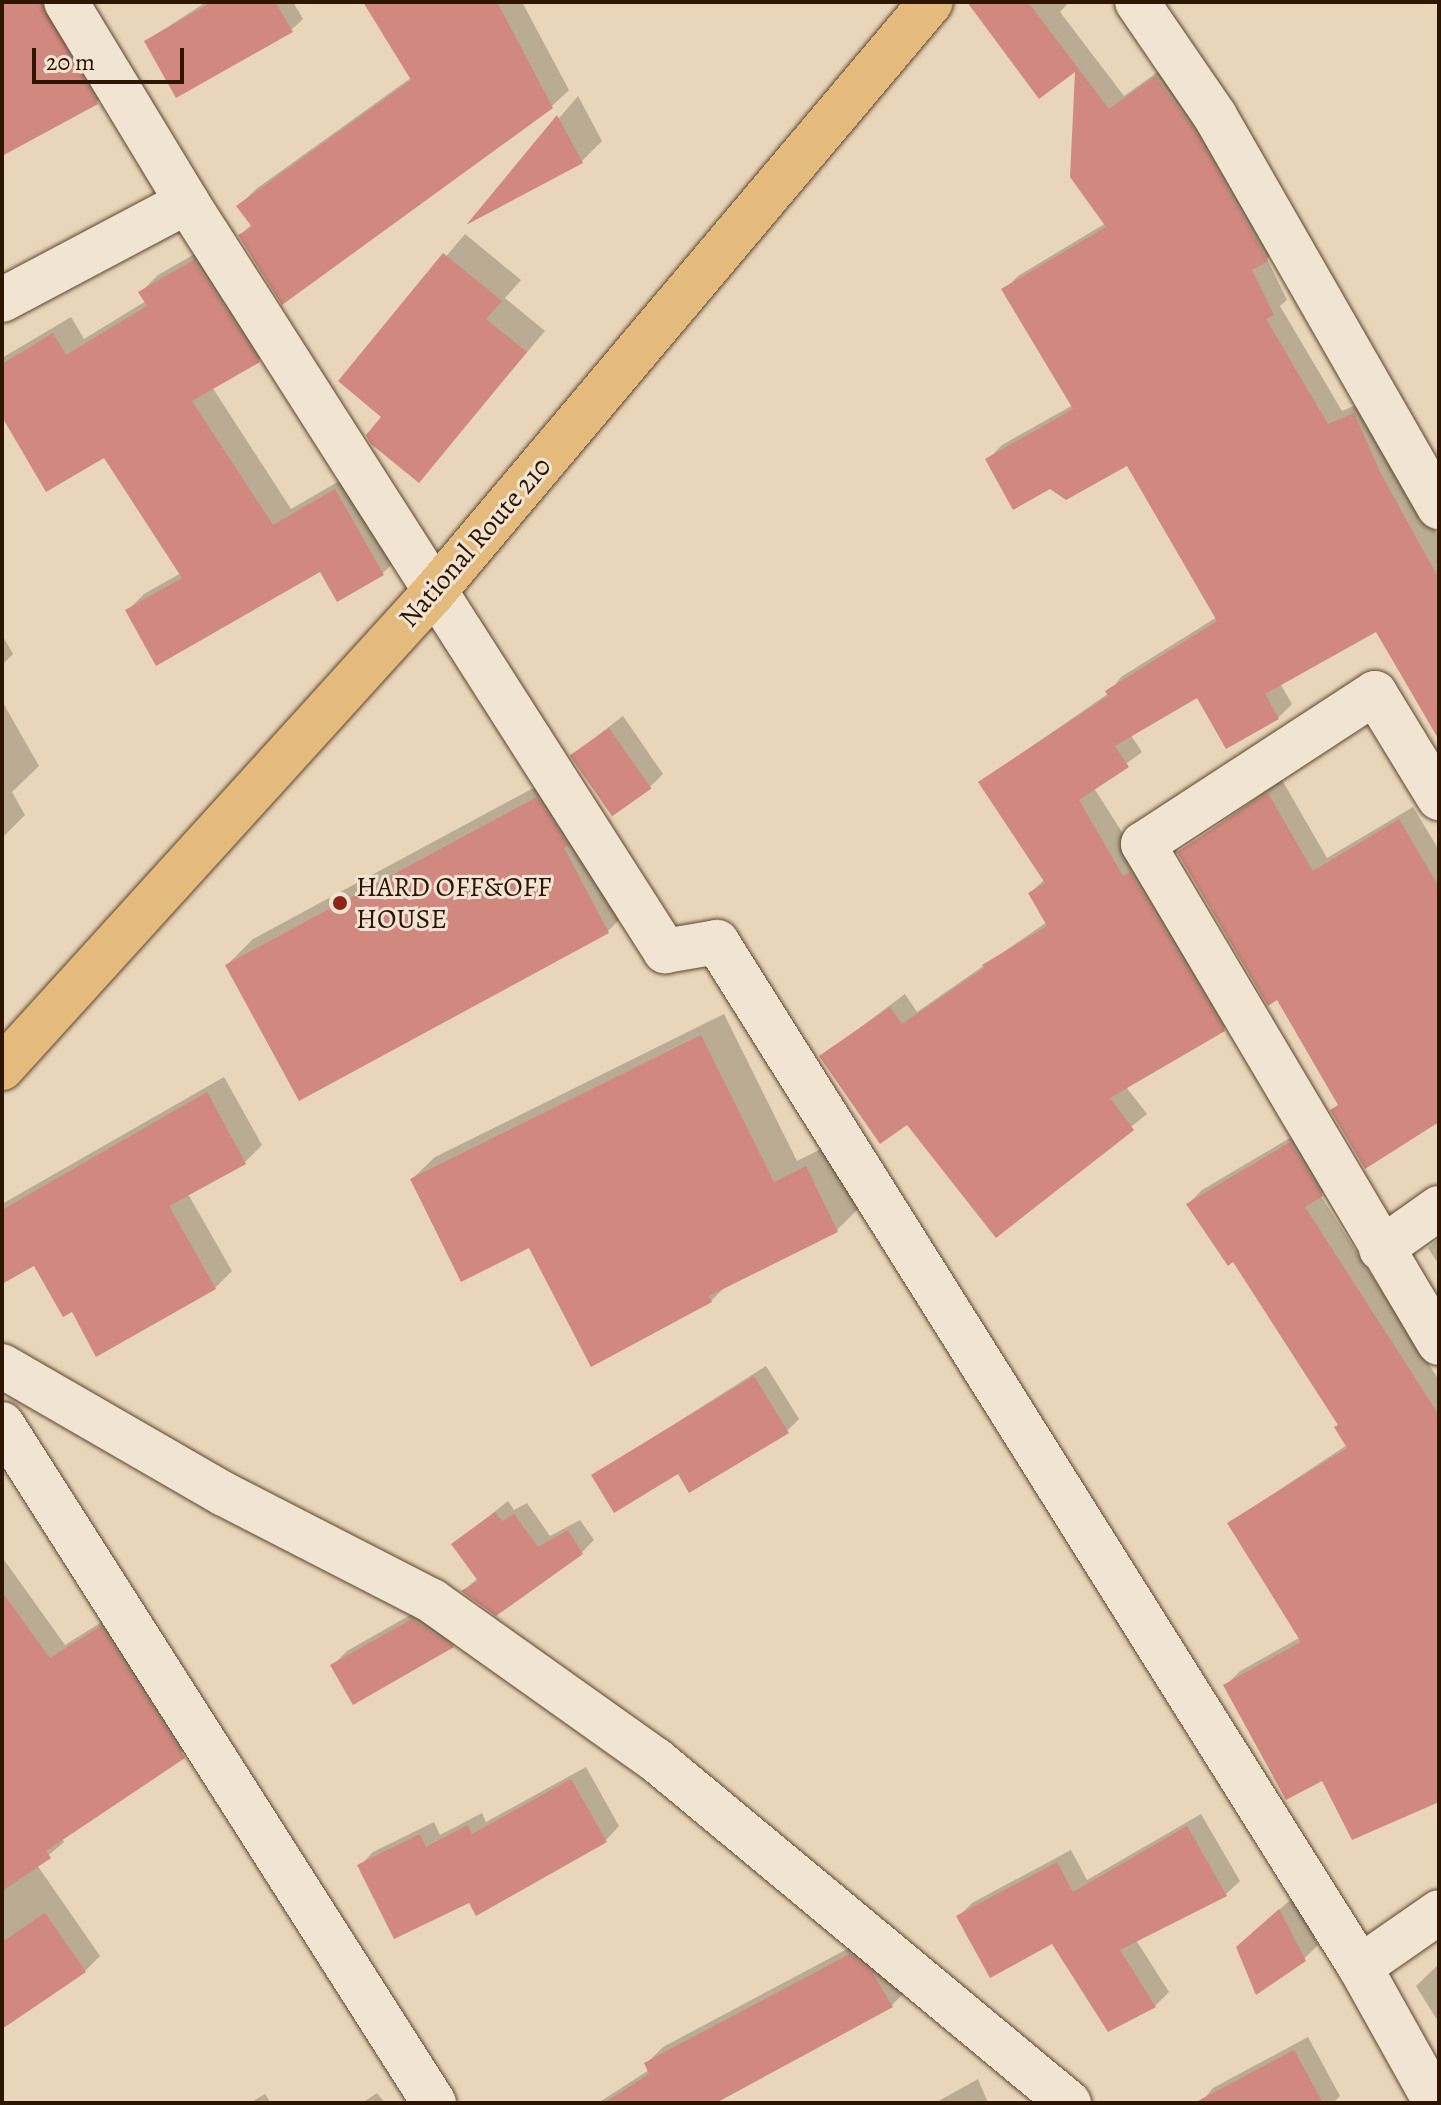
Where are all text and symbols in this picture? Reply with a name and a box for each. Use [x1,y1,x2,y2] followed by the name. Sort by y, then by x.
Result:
[36,32,188,82] scale bar
[46,46,95,78] text: 20 m
[392,450,558,634] street label: National Route 210
[356,870,551,936] place label: HARD OFF&OFF HOUSE
[331,894,349,912] marker: HARD OFF&OFF HOUSE

